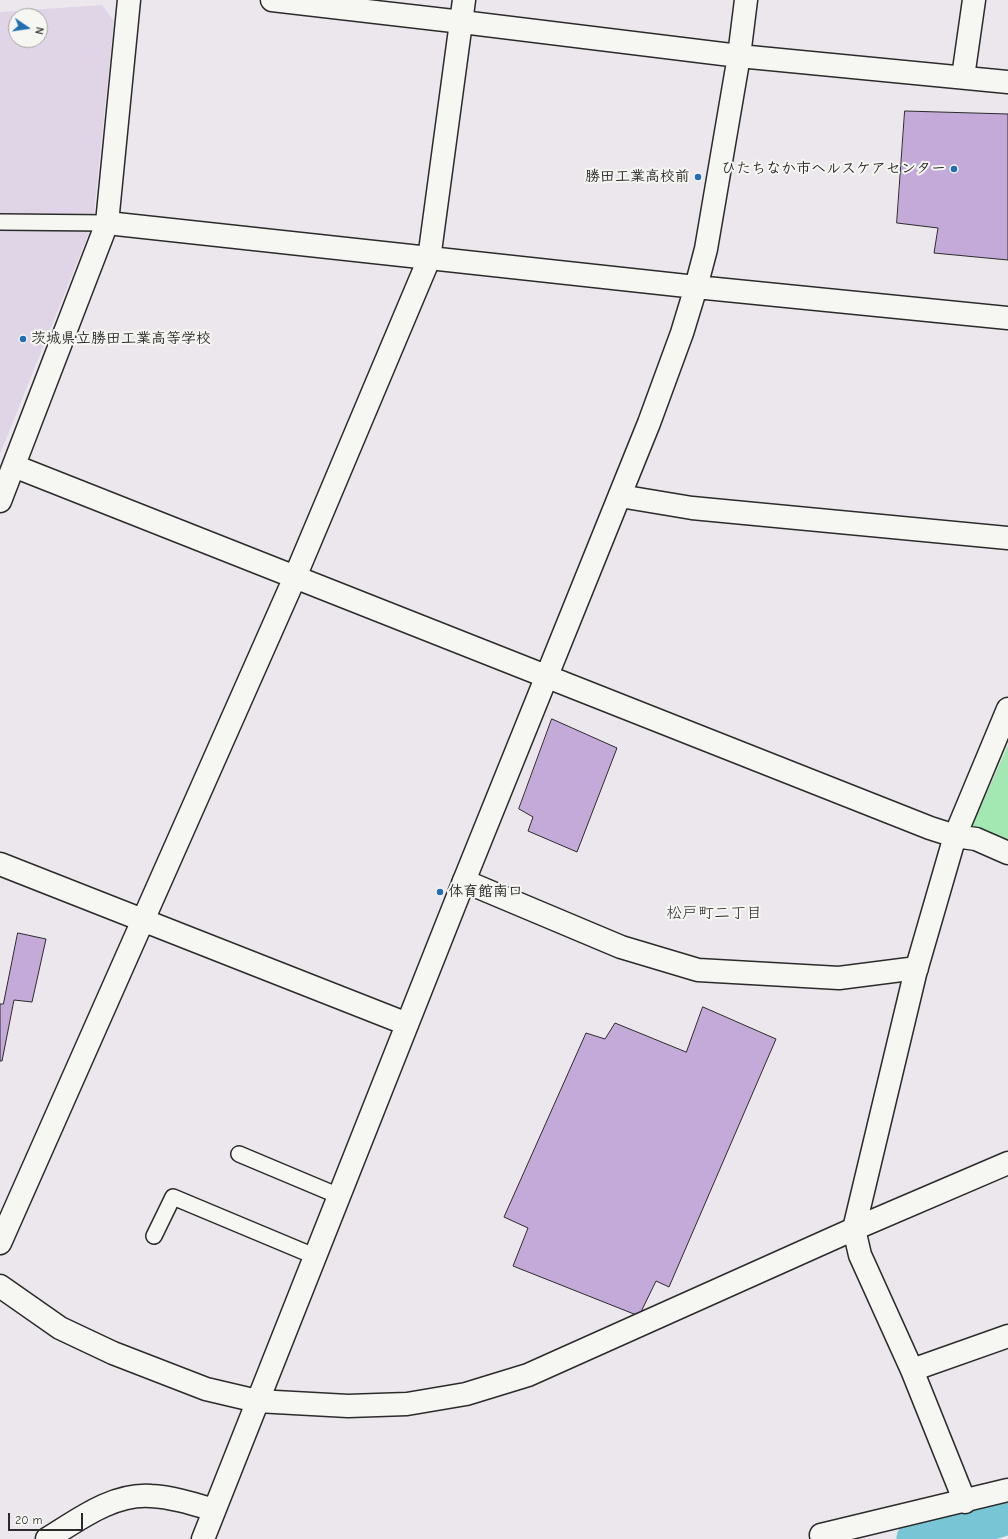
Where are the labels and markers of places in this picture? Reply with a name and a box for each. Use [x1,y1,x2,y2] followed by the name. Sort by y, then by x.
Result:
[721,160,946,178] place label: ひたちなか市ヘルスケアセンター
[949,164,959,174] marker: ひたちなか市ヘルスケアセンター
[585,168,690,186] place label: 勝田工業高校前
[693,172,703,182] marker: 勝田工業高校前
[31,330,211,348] place label: 茨城県立勝田工業高等学校
[18,334,28,344] marker: 茨城県立勝田工業高等学校
[448,883,523,901] place label: 体育館南口
[435,887,445,897] marker: 体育館南口

